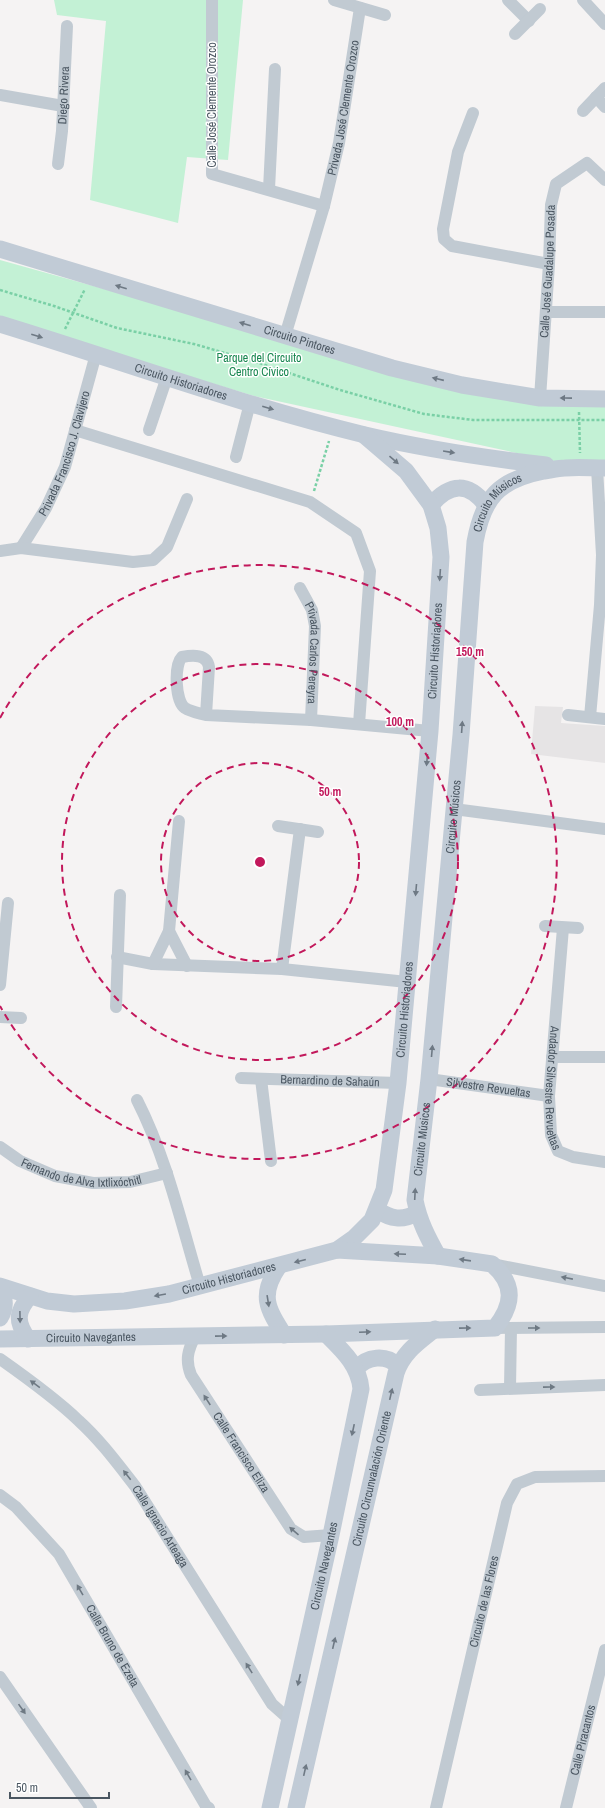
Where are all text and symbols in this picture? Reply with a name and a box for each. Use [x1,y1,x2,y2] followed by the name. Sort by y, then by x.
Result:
[324,39,363,177] street label: Privada José Clemente Orozco
[204,42,220,168] street label: Calle José Clemente Orozco
[54,65,73,125] street label: Diego Rivera
[536,204,559,338] street label: Calle José Guadalupe Posada
[115,284,127,290] one-way arrow
[239,321,251,327] one-way arrow
[262,322,337,358] street label: Circuito Pintores
[32,333,44,339] one-way arrow
[217,350,301,380] park label: Parque del Circuito Centro Cívico
[133,360,229,404] street label: Circuito Historiadores
[432,376,444,382] one-way arrow
[35,389,94,519] street label: Privada Francisco J. Clavijero
[559,395,572,401] one-way arrow
[263,405,275,411] one-way arrow
[443,449,455,455] one-way arrow
[389,455,398,464] one-way arrow
[469,470,524,534] street label: Circuito Músicos
[436,569,443,581] one-way arrow
[301,599,323,705] street label: Privada Carlos Pereyra
[424,602,446,700] street label: Circuito Historiadores
[456,644,484,660] text: 150 m
[386,714,414,730] text: 100 m
[458,721,465,733] one-way arrow
[424,754,430,766] one-way arrow
[442,779,465,854] street label: Circuito Músicos
[319,784,341,800] text: 50 m
[253,855,267,869] centre of rings
[412,884,419,896] one-way arrow
[392,961,417,1058] street label: Circuito Historiadores
[541,1025,565,1153] street label: Andador Silvestre Revueltas
[428,1045,435,1057] one-way arrow
[280,1071,380,1090] street label: Bernardino de Sahaún
[445,1074,532,1101] street label: Silvestre Revueltas
[410,1101,434,1177] street label: Circuito Músicos
[19,1154,143,1191] street label: Fernando de Alva Ixtlixóchitl
[412,1188,419,1200] one-way arrow
[394,1250,406,1257] one-way arrow
[459,1257,471,1263] one-way arrow
[180,1258,278,1298] street label: Circuito Historiadores
[293,1258,305,1264] one-way arrow
[561,1275,573,1281] one-way arrow
[154,1293,166,1299] one-way arrow
[265,1295,271,1307] one-way arrow
[17,1311,23,1324] one-way arrow
[459,1325,471,1332] one-way arrow
[528,1325,541,1331] one-way arrow
[46,1329,136,1346] street label: Circuito Navegantes
[359,1329,371,1336] one-way arrow
[215,1333,228,1339] one-way arrow
[30,1380,40,1388] one-way arrow
[543,1384,556,1390] one-way arrow
[388,1388,394,1400] one-way arrow
[203,1395,211,1405] one-way arrow
[209,1409,274,1496] street label: Calle Francisco Eliza
[348,1409,395,1548] street label: Circuito Circunvalación Oriente
[349,1423,355,1436] one-way arrow
[122,1470,131,1481] one-way arrow
[128,1482,192,1571] street label: Calle Ignacio Arteaga
[306,1520,342,1612] street label: Circuito Navegantes
[289,1526,300,1535] one-way arrow
[466,1554,502,1649] street label: Circuito de las Flores
[77,1585,84,1596] one-way arrow
[82,1602,143,1691] street label: Calle Bruno de Ezeta
[331,1637,337,1649] one-way arrow
[245,1663,253,1673] one-way arrow
[295,1674,301,1686] one-way arrow
[566,1703,599,1777] street label: Calle Piracantos
[18,1704,26,1714] one-way arrow
[302,1764,308,1776] one-way arrow
[185,1769,192,1781] one-way arrow
[10,1774,109,1800] scale bar
[16,1780,38,1796] text: 50 m

